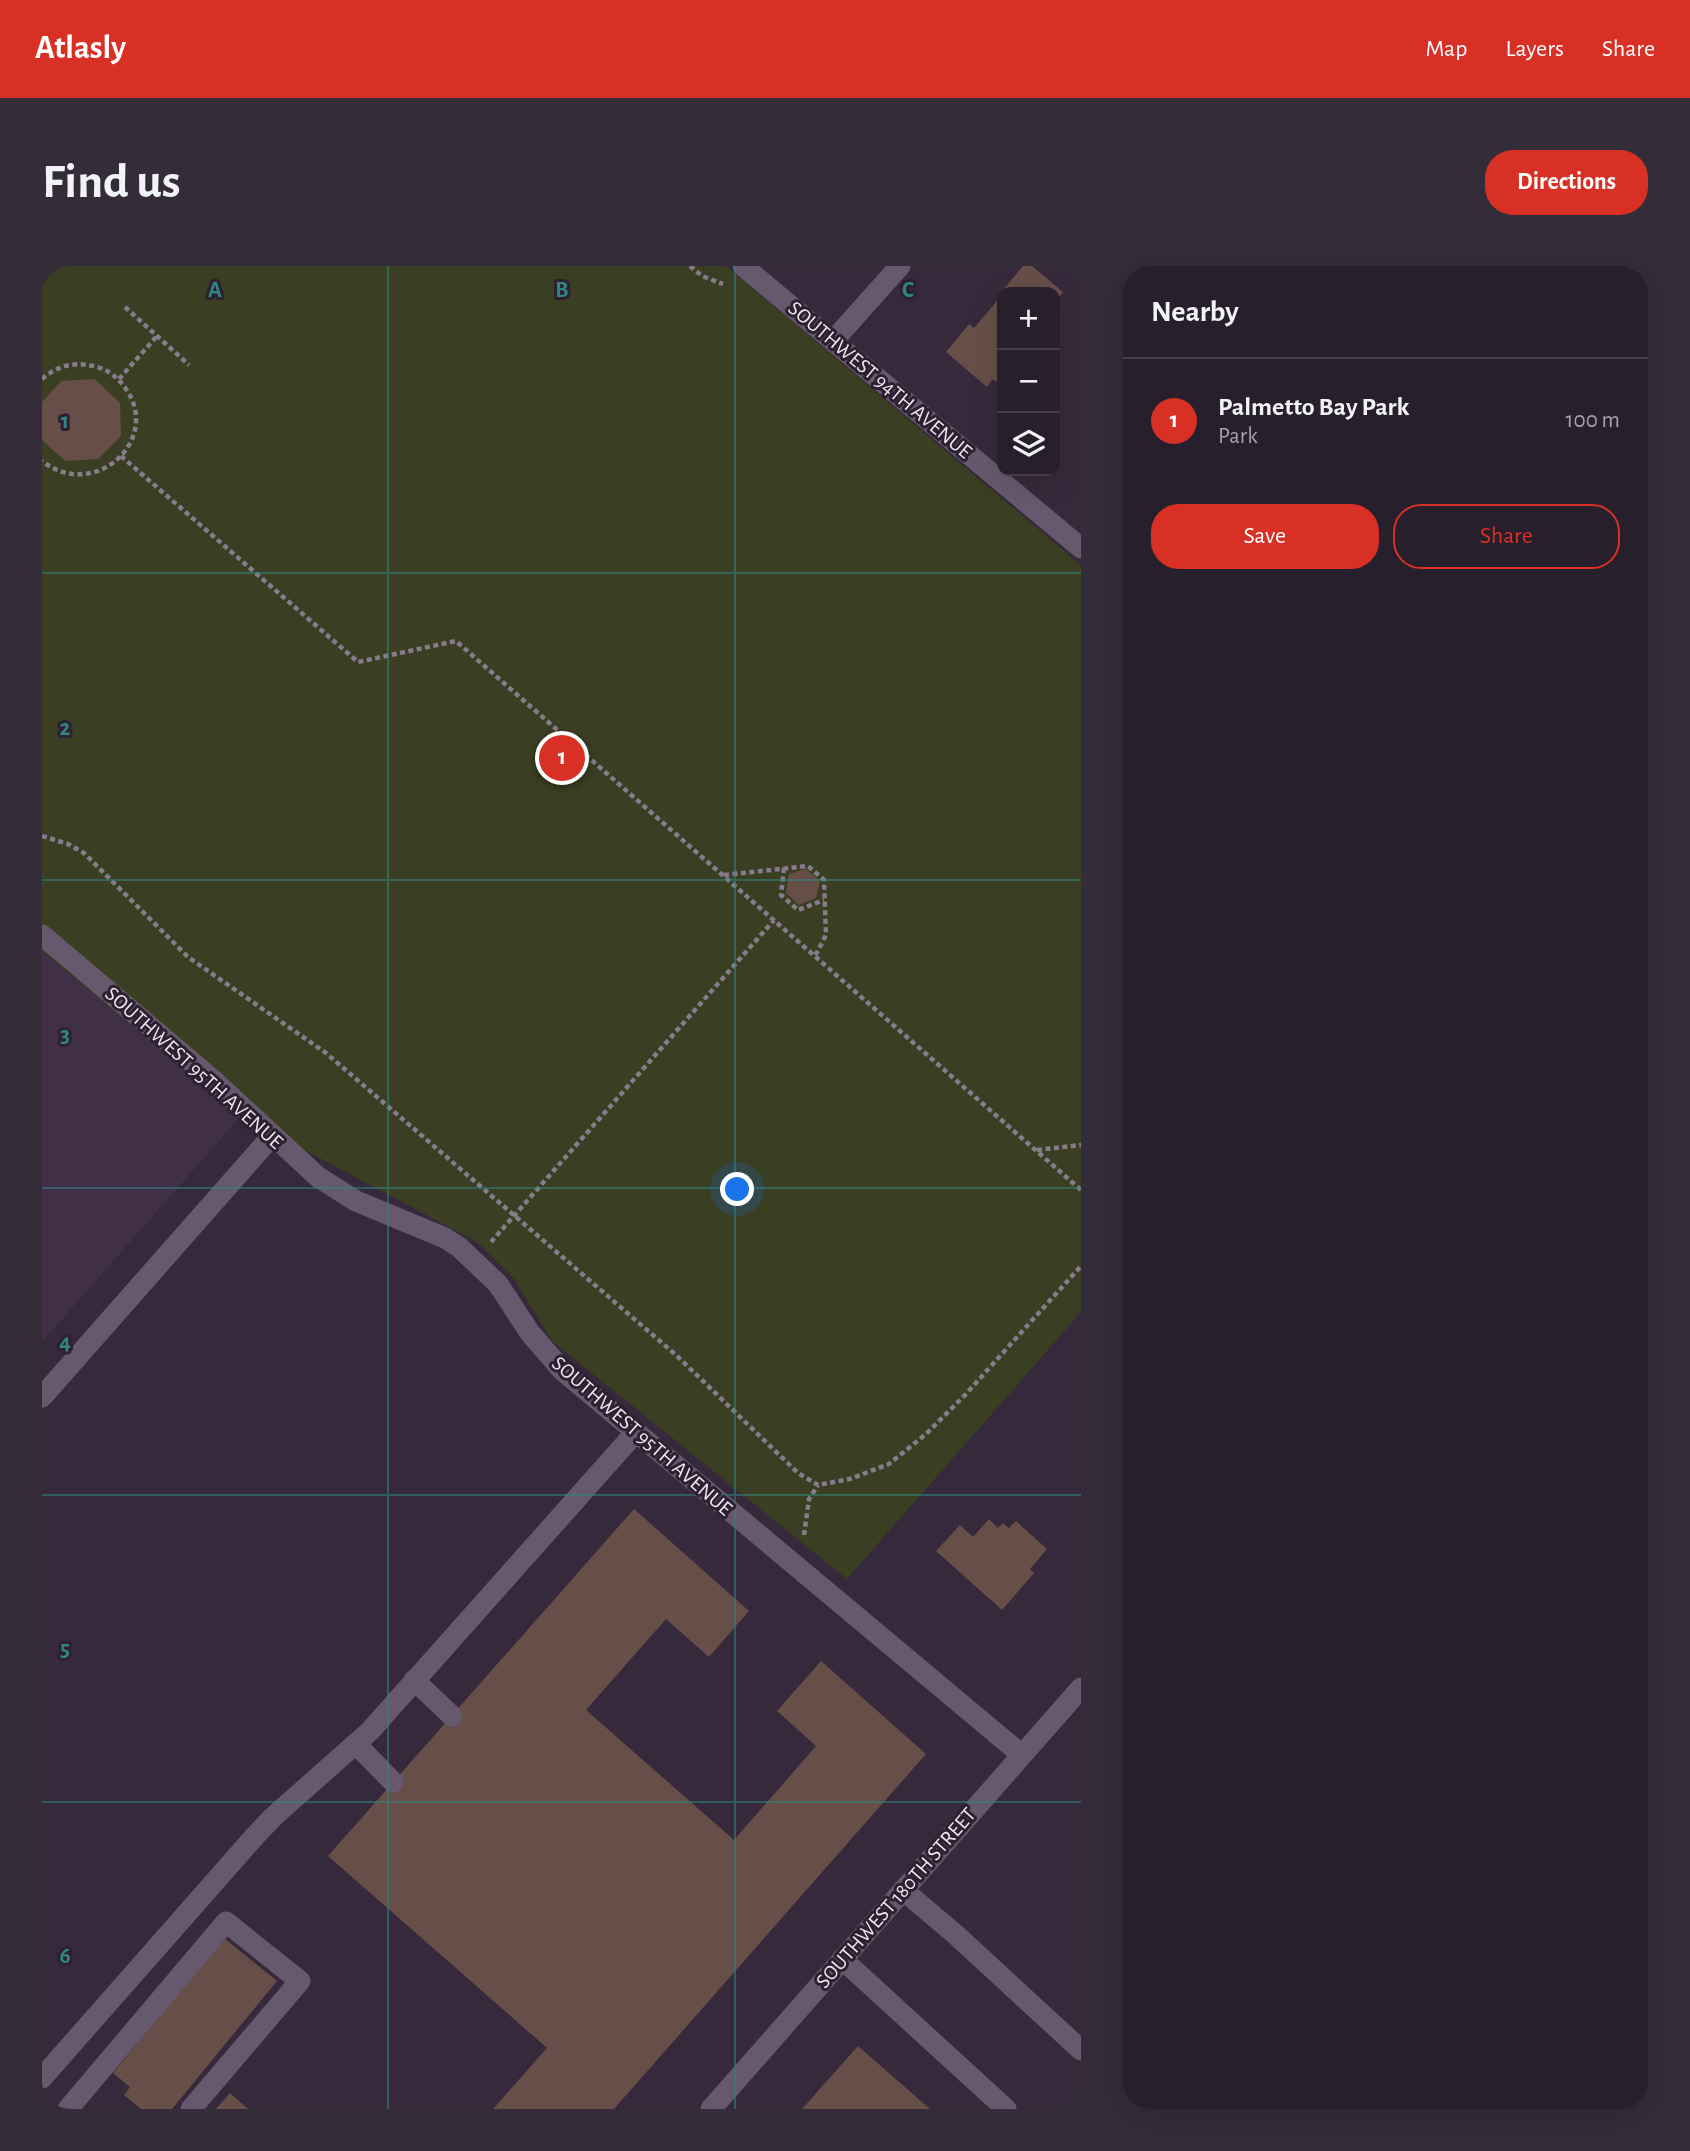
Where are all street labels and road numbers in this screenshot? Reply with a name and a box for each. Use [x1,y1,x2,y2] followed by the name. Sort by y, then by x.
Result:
[784,297,976,463] street label: SOUTHWEST 94TH AVENUE
[101,983,287,1153] street label: SOUTHWEST 95TH AVENUE
[548,1352,736,1520] street label: SOUTHWEST 95TH AVENUE
[812,1804,980,1992] street label: SOUTHWEST 180TH STREET

